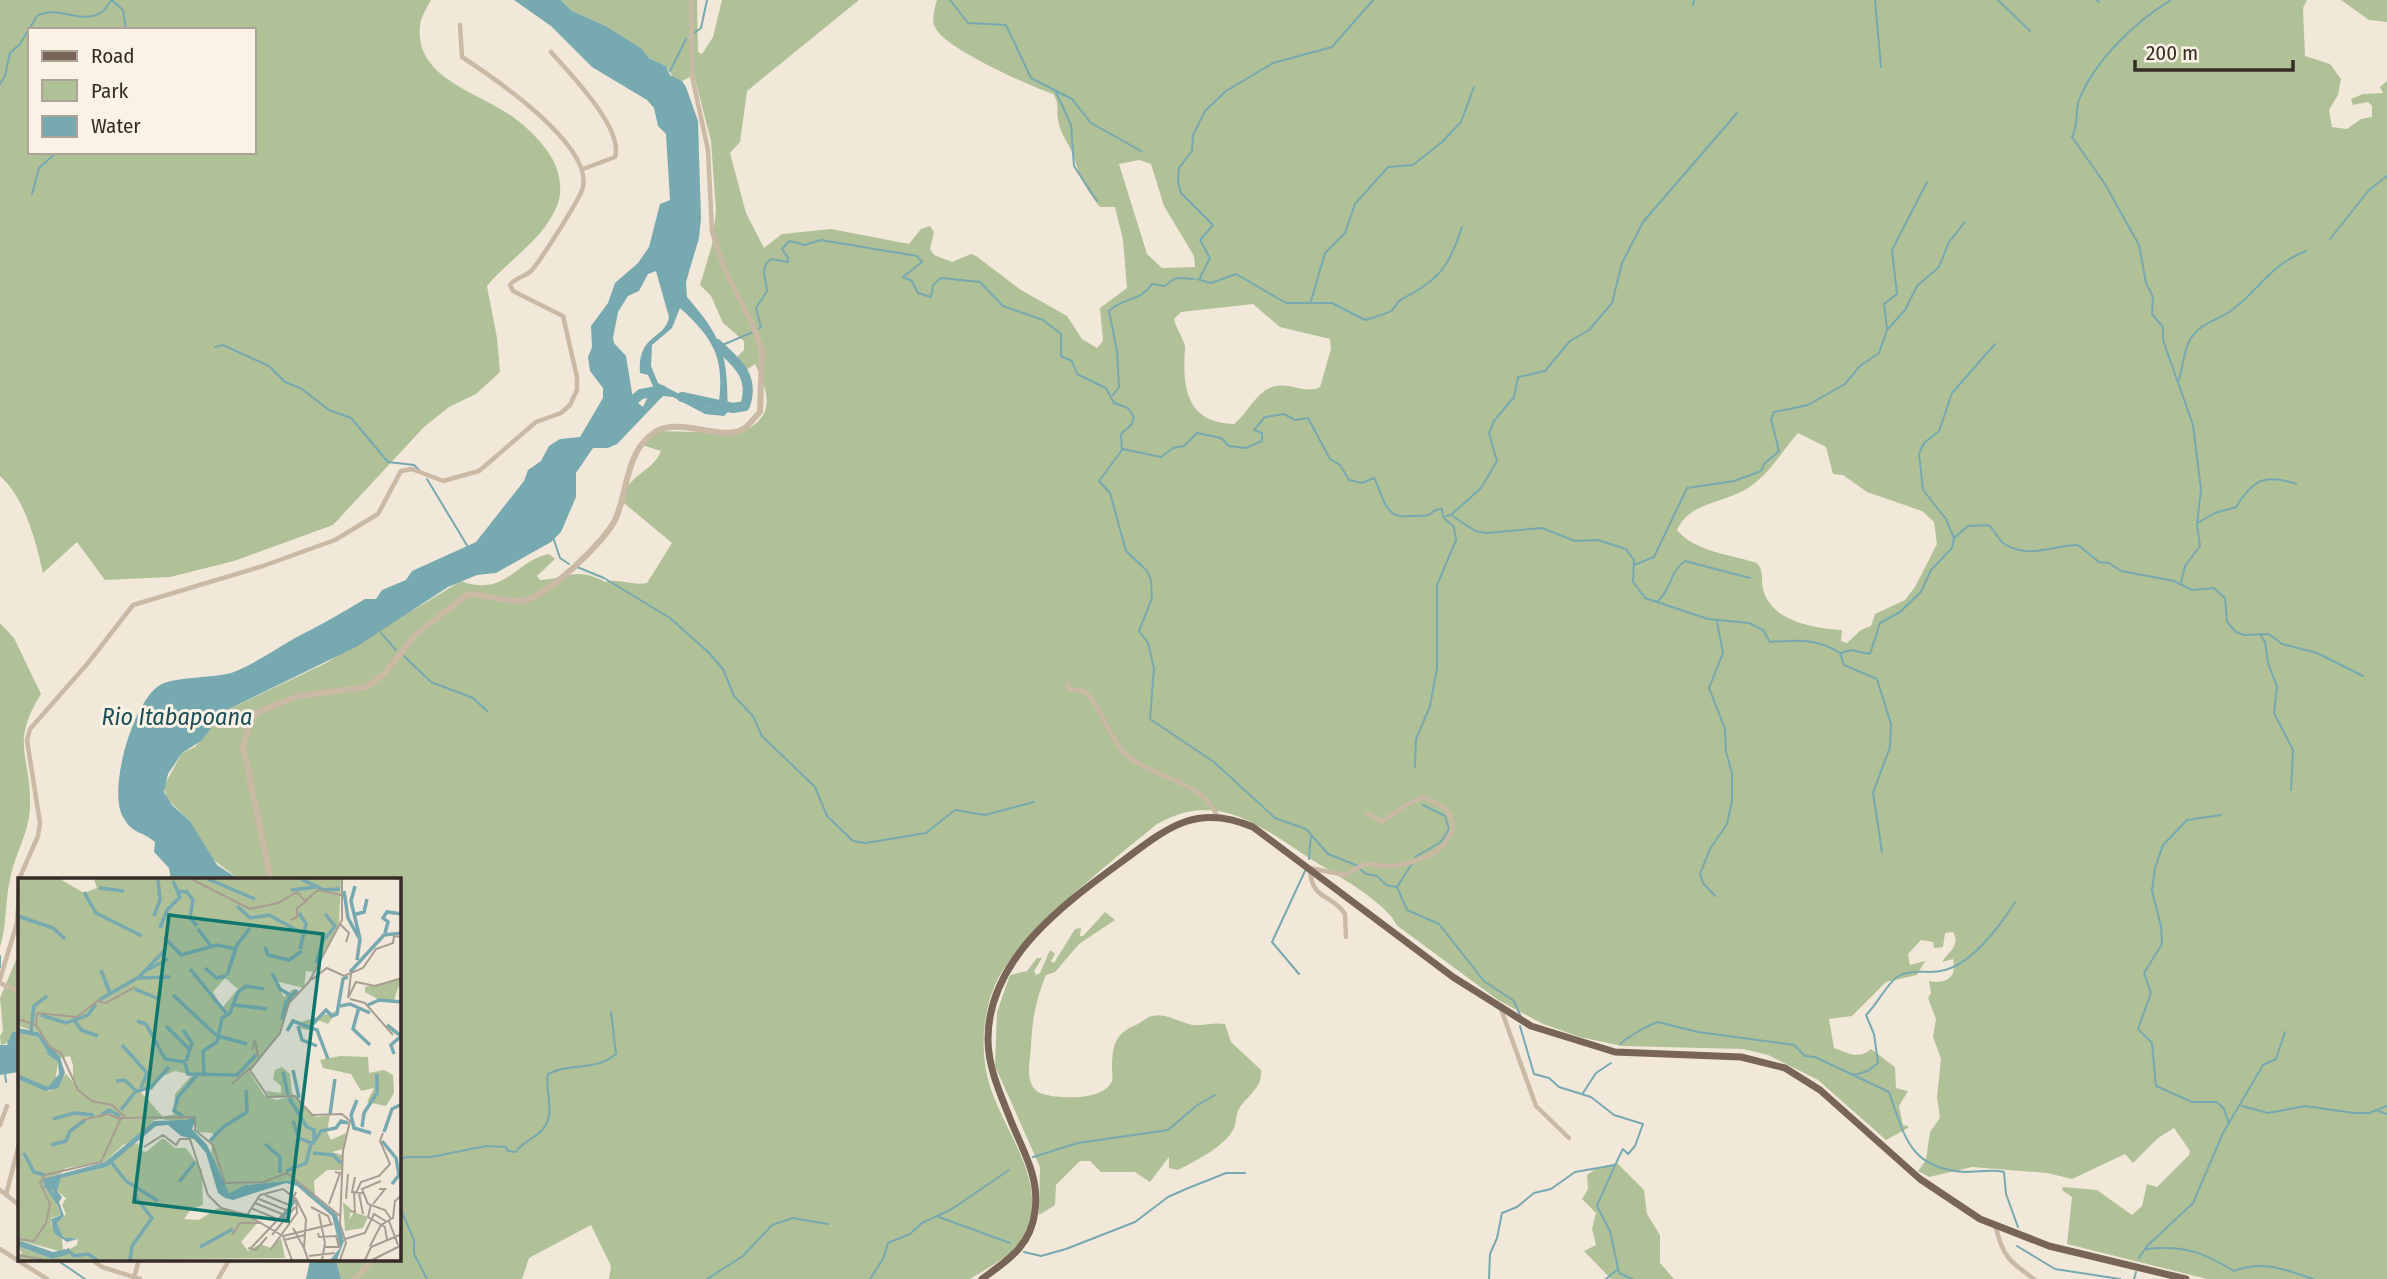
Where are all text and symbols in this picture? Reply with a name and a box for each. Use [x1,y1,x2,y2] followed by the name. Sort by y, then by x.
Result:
[28,28,256,154] legend
[2135,28,2292,72] scale bar
[2146,40,2198,66] text: 200 m
[91,43,135,69] text: Road
[91,78,129,104] text: Park
[91,113,141,139] text: Water
[101,703,253,731] water label: Rio Itabapoana
[18,878,401,1262] inset map

